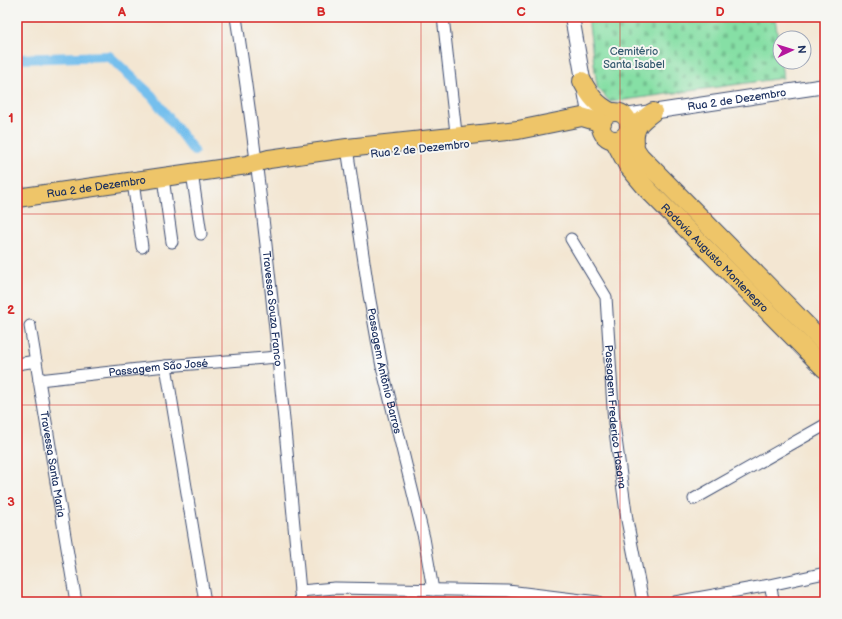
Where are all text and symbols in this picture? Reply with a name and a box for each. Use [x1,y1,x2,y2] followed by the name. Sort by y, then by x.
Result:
[117,4,126,20] text: A
[316,4,326,20] text: B
[516,4,526,20] text: C
[715,4,725,20] text: D
[772,30,812,70] north arrow
[603,45,665,71] park label: Cemitério Santa Isabel
[795,45,808,54] text: N
[686,85,787,113] street label: Rua 2 de Dezembro
[8,110,14,126] text: 1
[370,137,470,161] street label: Rua 2 de Dezembro
[46,173,147,200] street label: Rua 2 de Dezembro
[659,201,771,315] street label: Rodovia Augusto Montenegro
[260,250,285,367] street label: Travessa Souza Franco
[7,302,15,318] text: 2
[365,307,405,435] street label: Passagem Antônio Barros
[603,344,629,490] street label: Passagem Frederico Hosana
[108,356,209,379] street label: Passagem São José
[38,410,68,518] street label: Travessa Santa Maria
[7,494,15,510] text: 3

